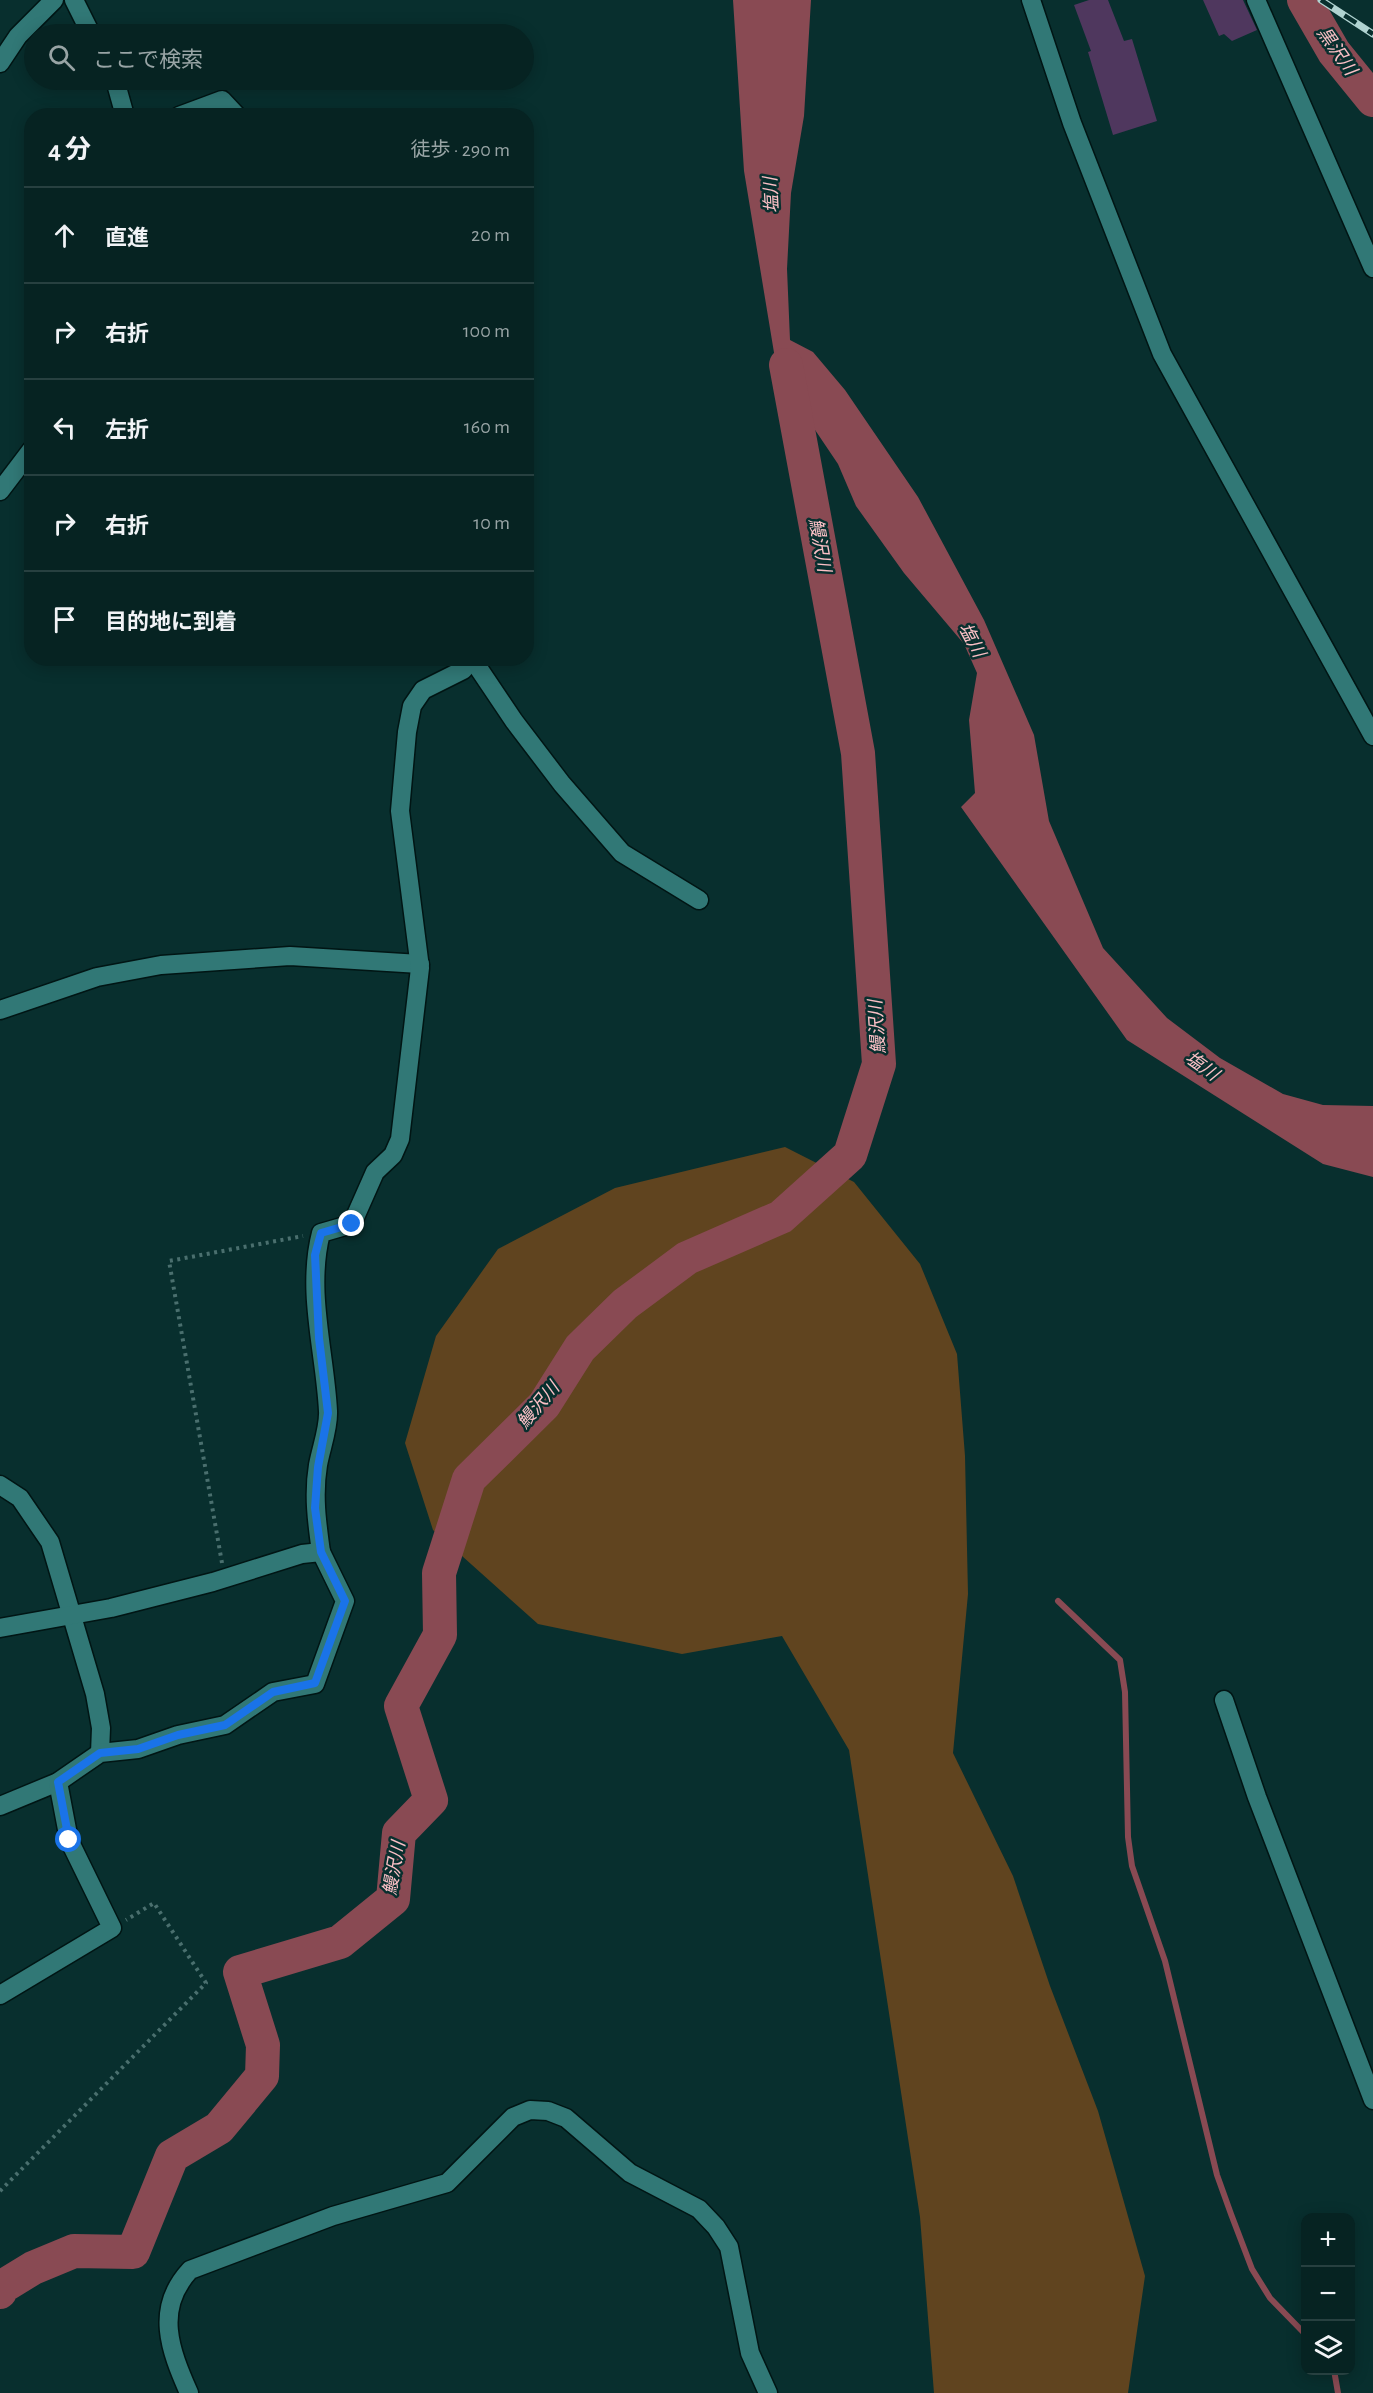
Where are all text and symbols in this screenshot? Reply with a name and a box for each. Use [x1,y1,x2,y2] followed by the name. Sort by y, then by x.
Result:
[24,24,534,90] search box
[1313,24,1361,80] water label: 黒沢川
[45,41,78,74] icon: search
[93,49,203,71] text: ここで検索
[48,137,91,163] text: 4 分
[410,140,510,160] text: 徒歩 · 290 m
[760,175,782,213] water label: 塩川
[48,219,81,252] icon: ahead
[471,225,510,245] text: 20 m
[105,227,149,249] text: 直進
[48,315,81,348] icon: right
[463,321,510,341] text: 100 m
[105,323,149,345] text: 右折
[48,411,81,444] icon: left
[464,417,510,437] text: 160 m
[105,419,149,441] text: 左折
[48,507,81,540] icon: right
[473,513,510,533] text: 10 m
[105,515,149,537] text: 右折
[805,517,835,575] water label: 鰻沢川
[48,603,81,636] icon: arrive
[105,611,237,633] text: 目的地に到着
[955,619,990,662] water label: 塩川
[865,997,889,1055] water label: 鰻沢川
[1182,1047,1224,1086] water label: 塩川
[338,1210,364,1236] route end
[513,1376,564,1432] water label: 鰻沢川
[55,1826,81,1852] route start
[379,1838,409,1896] water label: 鰻沢川
[1301,2213,1355,2375] map controls
[1301,2213,1355,2267] button: +
[1301,2267,1355,2321] button: −
[1301,2321,1355,2375] button: layers

